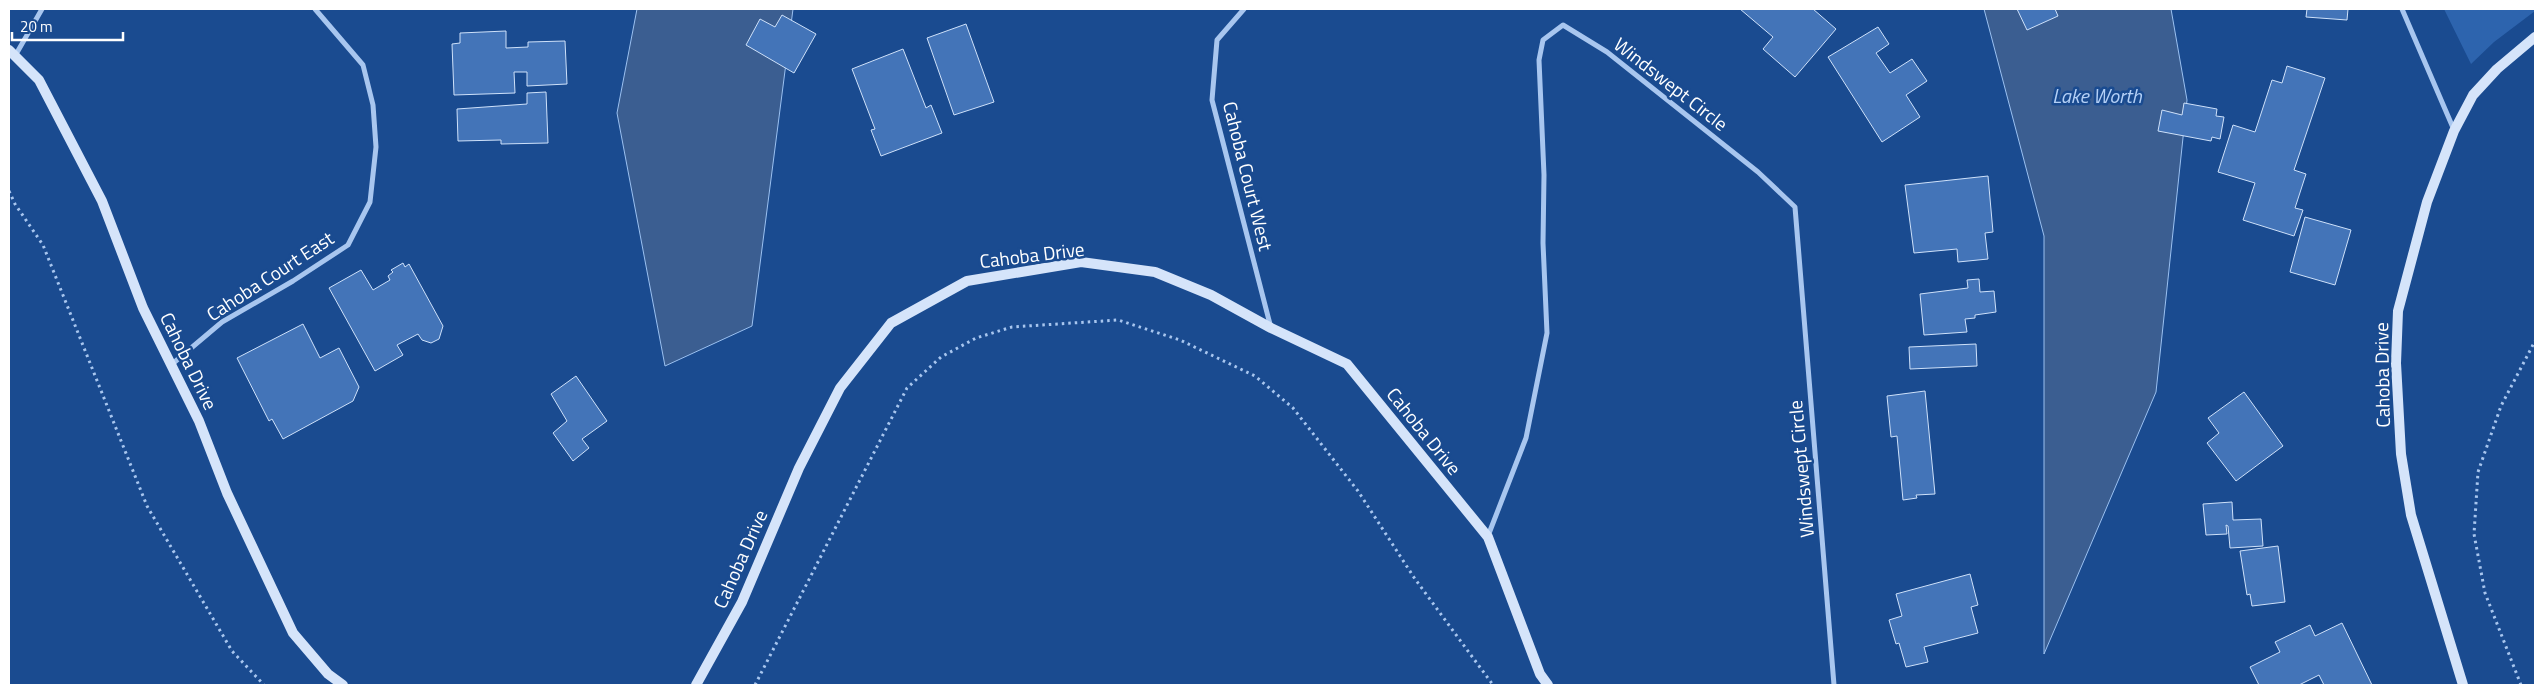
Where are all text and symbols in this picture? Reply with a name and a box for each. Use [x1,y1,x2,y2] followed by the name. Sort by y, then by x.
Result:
[12,10,124,42] scale bar
[20,15,53,38] text: 20 m
[1608,30,1735,137] street label: Windswept Circle
[2052,80,2143,111] water label: Lake Worth
[1216,98,1281,254] street label: Cahoba Court West
[200,223,340,328] street label: Cahoba Court East
[978,234,1086,275] street label: Cahoba Drive
[153,307,226,414] street label: Cahoba Drive
[2366,322,2397,428] street label: Cahoba Drive
[1380,381,1469,481] street label: Cahoba Drive
[1780,399,1821,539] street label: Windswept Circle
[705,505,774,613] street label: Cahoba Drive

